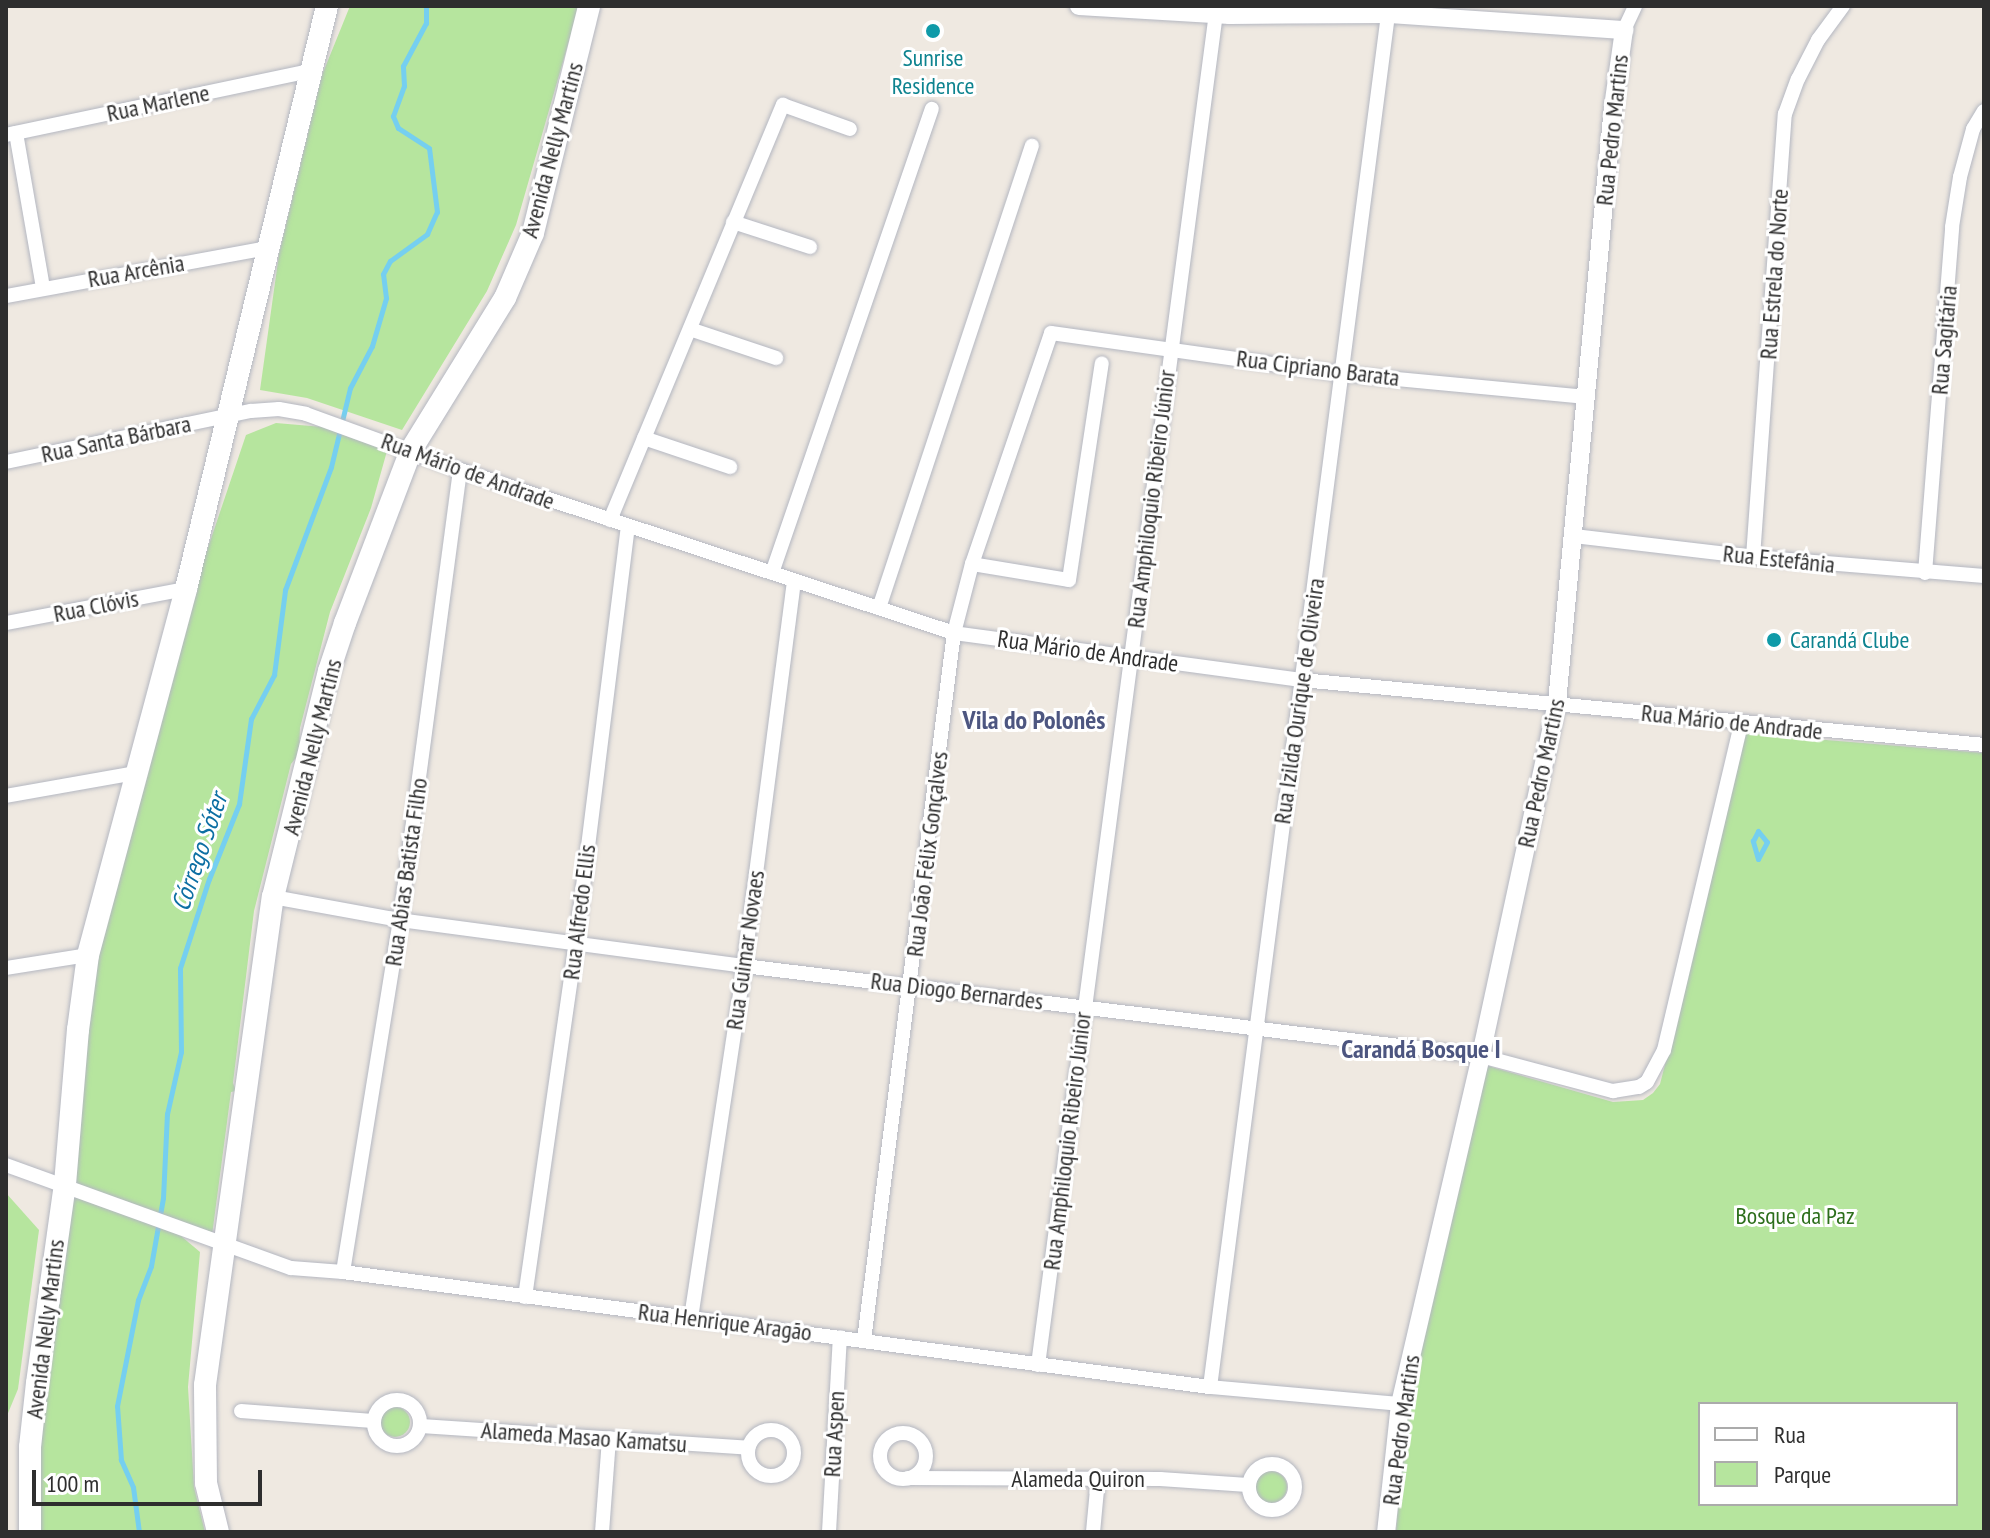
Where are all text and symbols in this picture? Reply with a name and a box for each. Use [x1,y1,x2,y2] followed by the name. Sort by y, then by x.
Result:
[924,22,942,40] marker: Sunrise Residence
[892,44,974,100] place label: Sunrise Residence
[1590,53,1634,207] street label: Rua Pedro Martins
[515,59,589,241] street label: Avenida Nelly Martins
[104,78,212,128] street label: Rua Marlene
[1754,188,1794,360] street label: Rua Estrela do Norte
[85,248,187,294] street label: Rua Arcênia
[1925,284,1963,396] street label: Rua Sagitária
[1235,344,1401,392] street label: Rua Cipriano Barata
[1121,368,1181,630] street label: Rua Amphiloquio Ribeiro Júnior
[39,409,193,469] street label: Rua Santa Bárbara
[377,426,559,516] street label: Rua Mário de Andrade
[1722,539,1836,579] street label: Rua Estefânia
[1267,576,1331,826] street label: Rua Izilda Ourique de Oliveira
[51,584,141,628] street label: Rua Clóvis
[995,624,1181,678] street label: Rua Mário de Andrade
[1790,626,1909,654] place label: Carandá Clube
[1765,631,1783,649] marker: Carandá Clube
[276,656,348,838] street label: Avenida Nelly Martins
[1511,696,1571,850] street label: Rua Pedro Martins
[1640,698,1824,746] street label: Rua Mário de Andrade
[963,704,1105,736] district label: Vila do Polonês
[900,749,954,959] street label: Rua João Félix Gonçalves
[379,776,433,968] street label: Rua Abias Batista Filho
[164,789,234,915] water label: Córrego Sóter
[556,842,602,982] street label: Rua Alfredo Ellis
[720,868,770,1032] street label: Rua Guimar Novaes
[869,966,1045,1016] street label: Rua Diogo Bernardes
[1037,1010,1097,1272] street label: Rua Amphiloquio Ribeiro Júnior
[1341,1033,1501,1065] district label: Carandá Bosque I
[1735,1202,1855,1230] park label: Bosque da Paz
[20,1237,70,1421] street label: Avenida Nelly Martins
[636,1297,814,1347] street label: Rua Henrique Aragão
[1376,1353,1426,1507] street label: Rua Pedro Martins
[817,1390,851,1478] street label: Rua Aspen
[1698,1402,1958,1506] legend
[480,1415,688,1459] street label: Alameda Masao Kamatsu
[1774,1419,1806,1450] text: Rua
[36,1454,266,1504] scale bar
[1774,1459,1831,1490] text: Parque
[1011,1465,1145,1493] street label: Alameda Quiron
[46,1468,99,1499] text: 100 m

